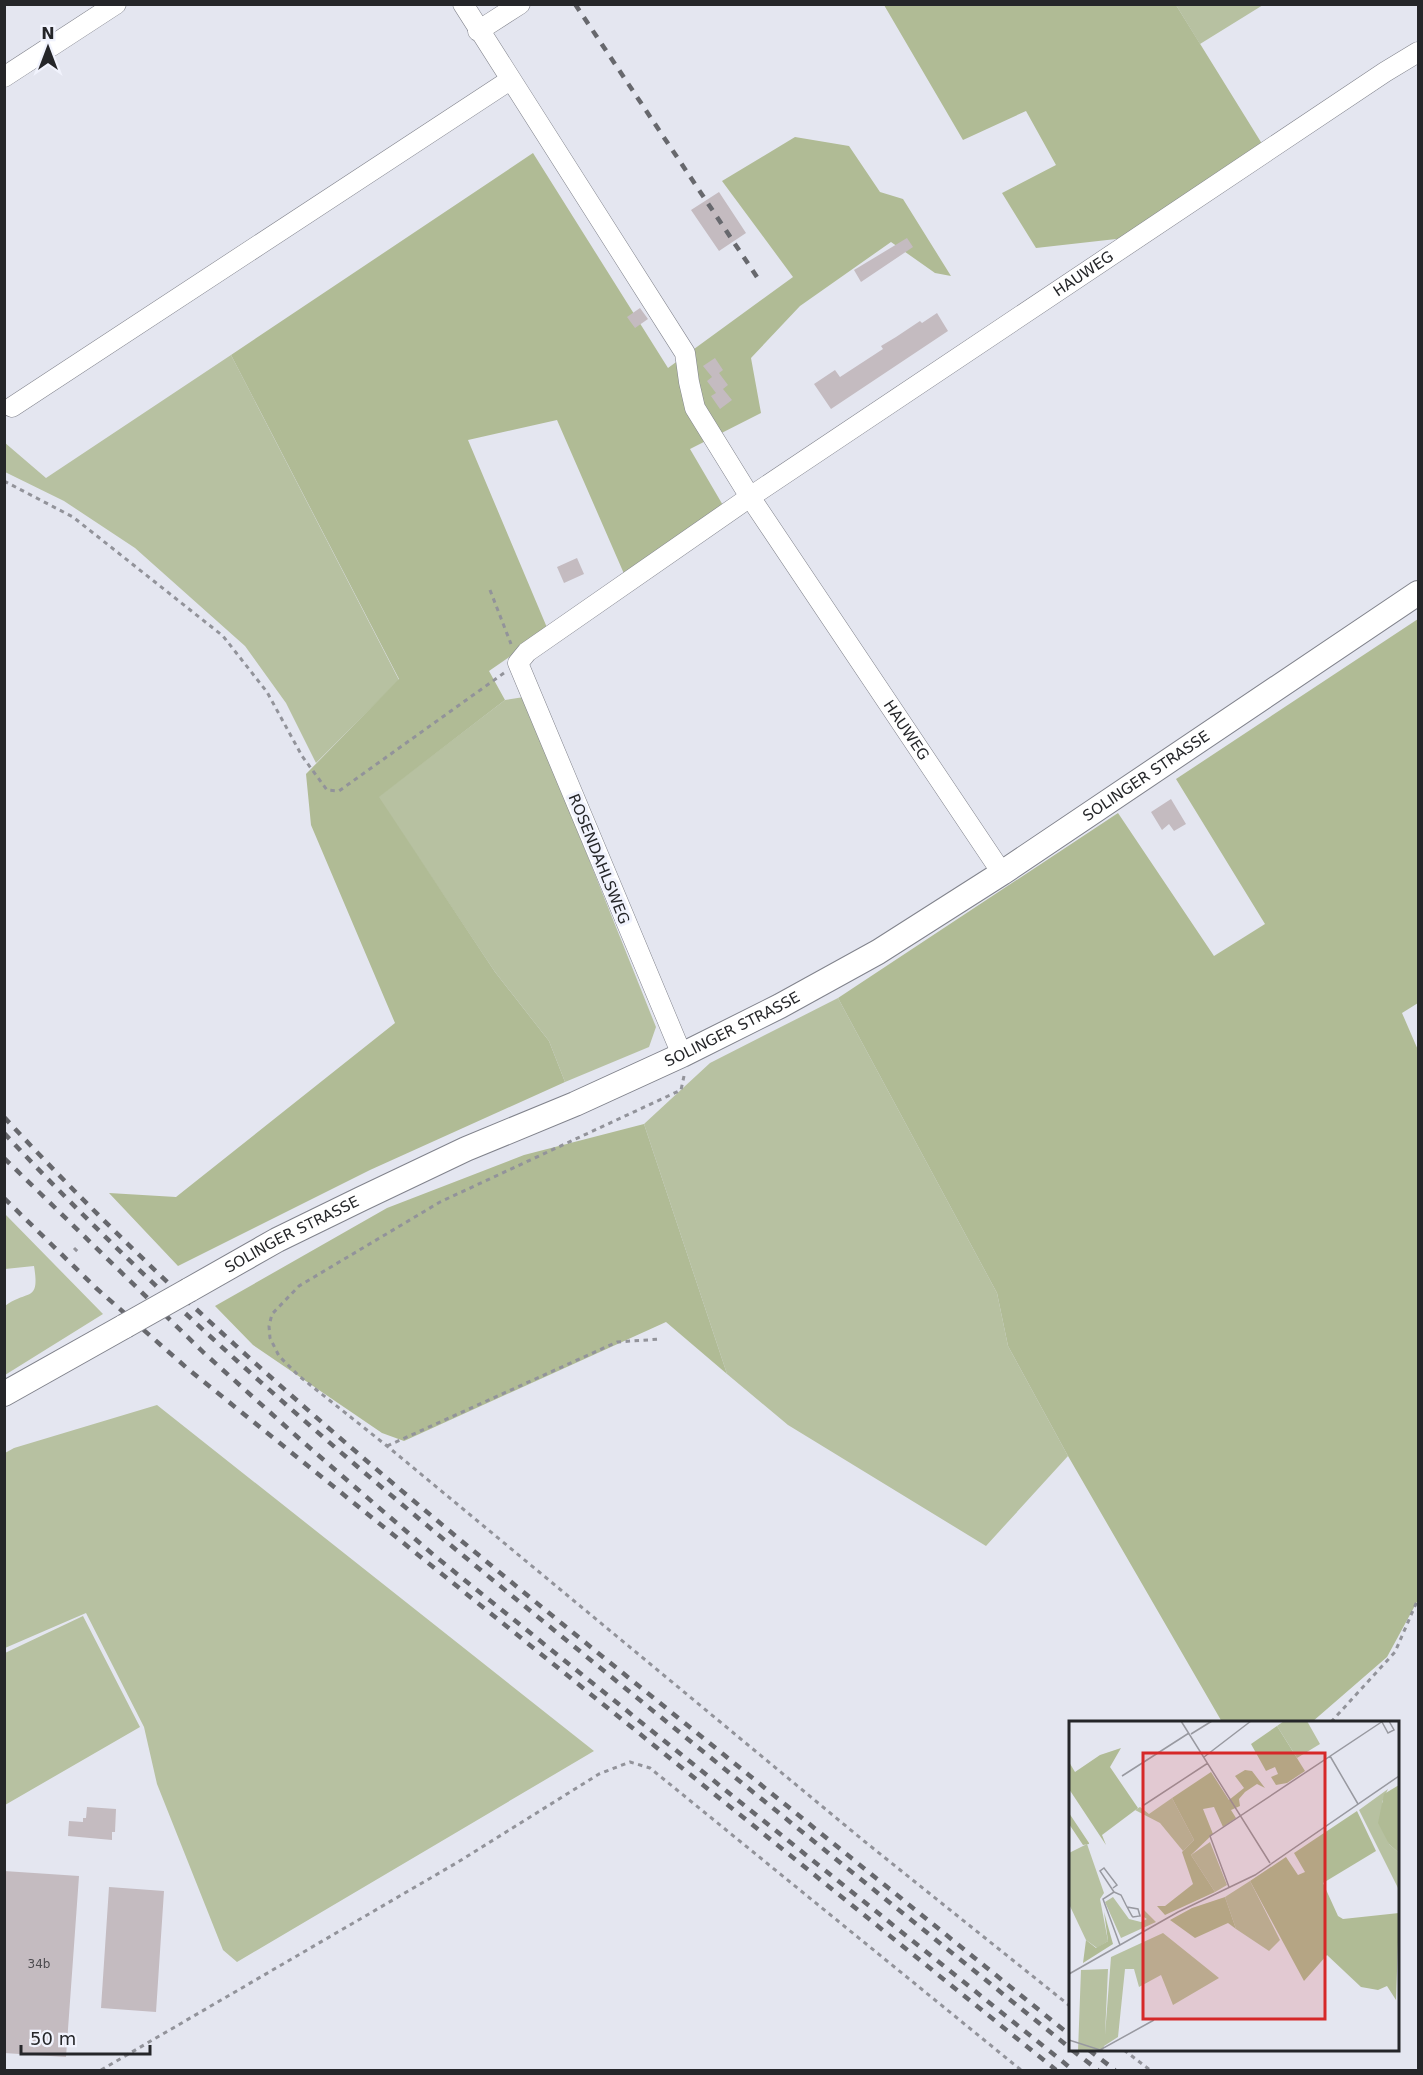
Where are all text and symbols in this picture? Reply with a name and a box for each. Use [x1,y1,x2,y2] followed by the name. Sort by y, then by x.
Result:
[18,18,78,78] north arrow
[41,24,55,43] text: N
[1050,247,1117,300] street label: HAUWEG
[880,697,933,764] street label: HAUWEG
[1079,727,1213,825] street label: SOLINGER STRASSE
[565,791,633,927] street label: ROSENDAHLSWEG
[662,988,803,1071] street label: SOLINGER STRASSE
[221,1192,362,1277] street label: SOLINGER STRASSE
[1069,1721,1399,2051] inset map
[28,1957,50,1971] house number: 34b
[21,2018,150,2056] scale bar
[30,2028,76,2049] text: 50 m

